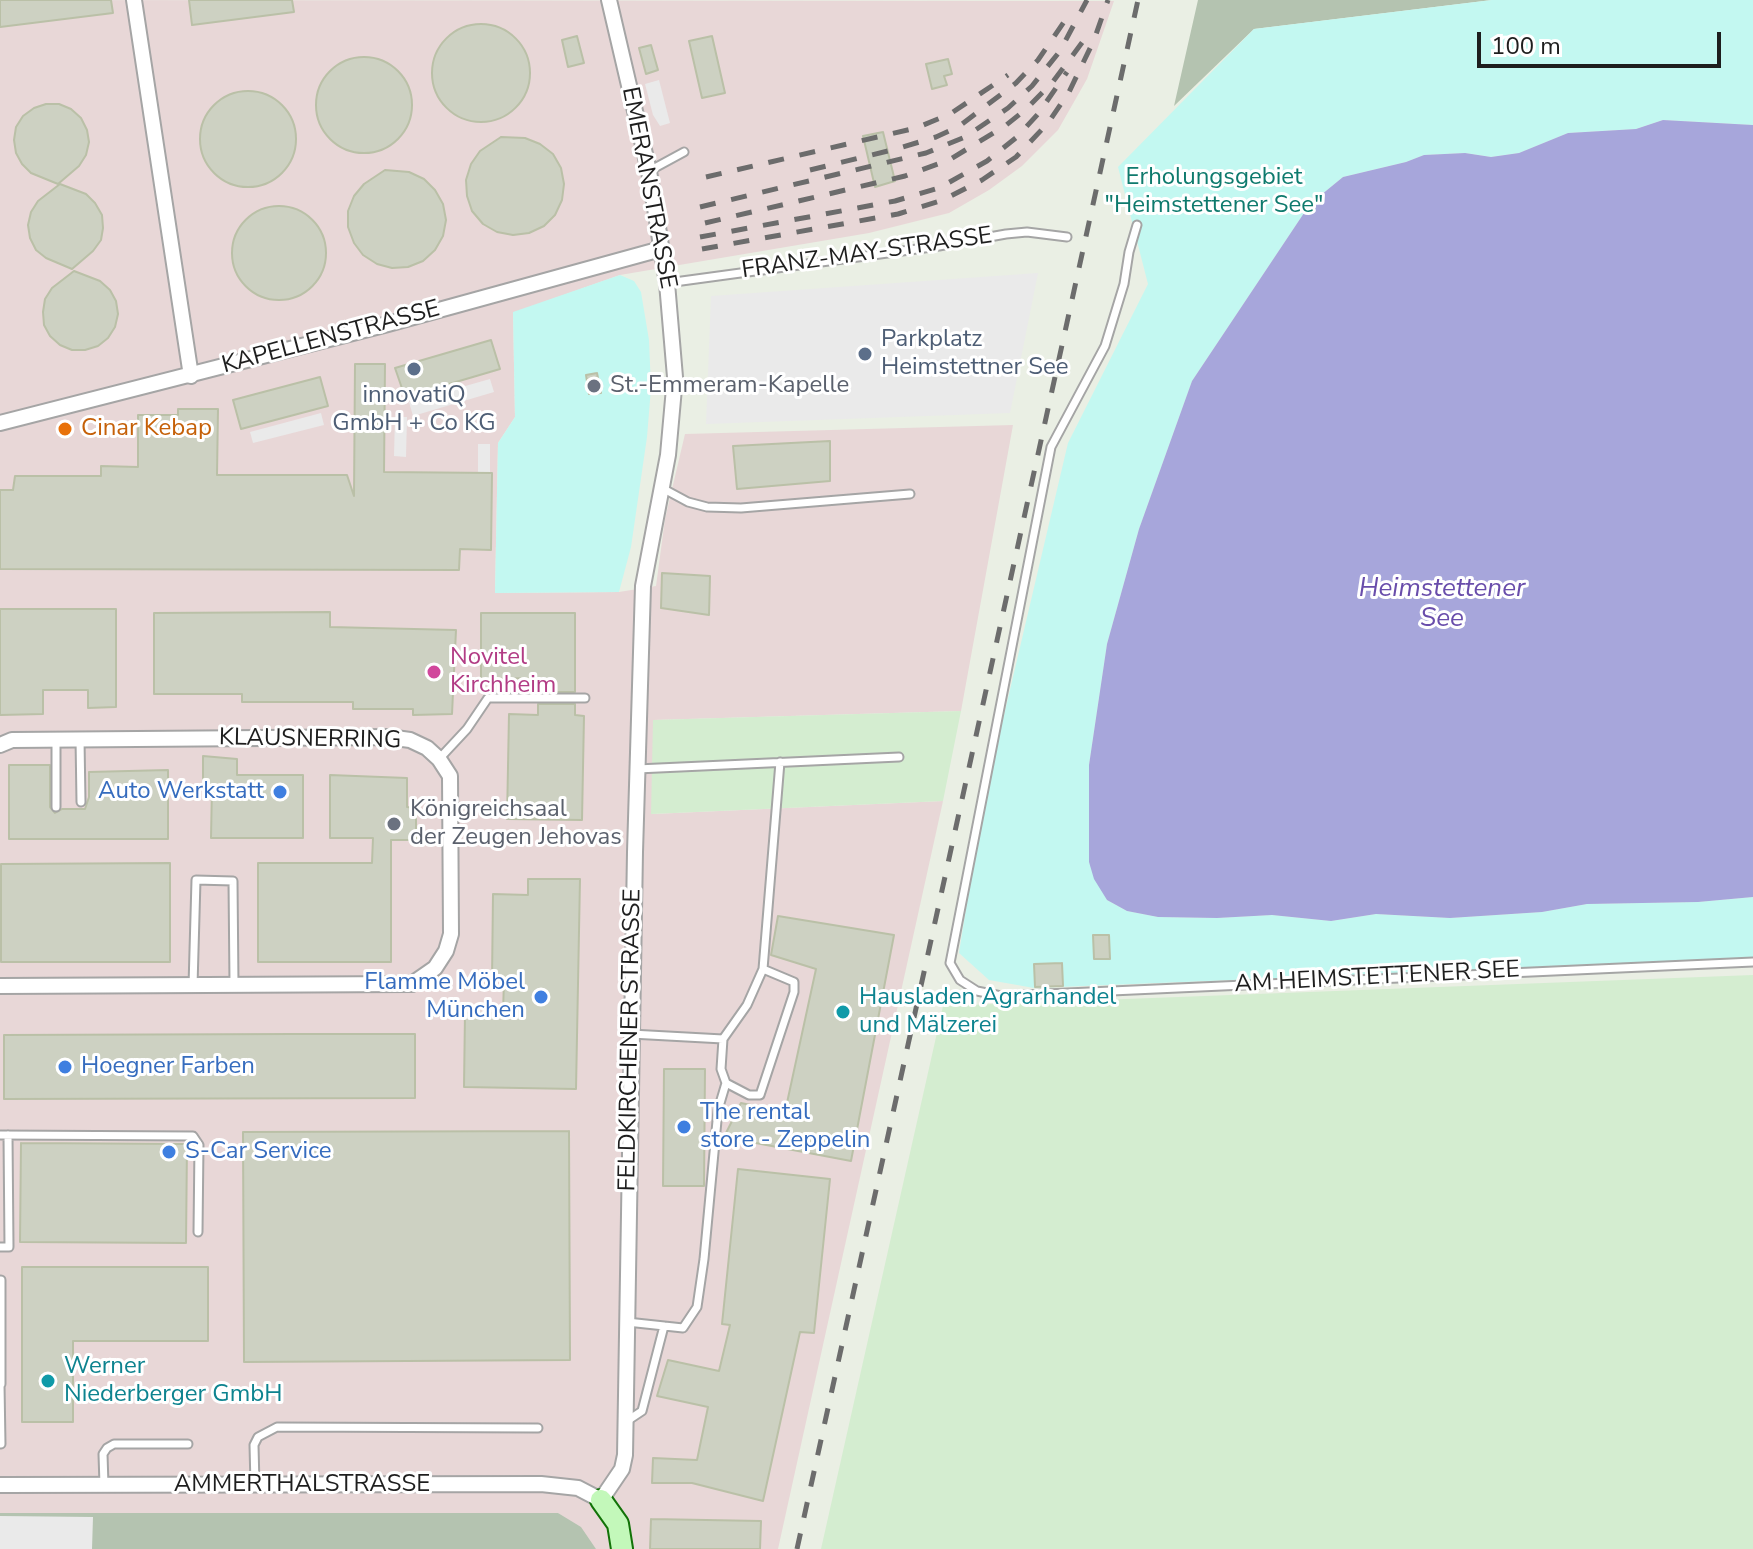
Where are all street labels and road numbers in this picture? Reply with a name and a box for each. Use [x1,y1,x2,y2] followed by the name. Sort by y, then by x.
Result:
[614,85,682,291] street label: EMERANSTRASSE
[740,222,994,286] street label: FRANZ-MAY-STRASSE
[219,295,443,381] street label: KAPELLENSTRASSE
[219,724,401,756] street label: KLAUSNERRING
[614,888,648,1192] street label: FELDKIRCHENER STRASSE
[1234,956,1520,1000] street label: AM HEIMSTETTENER SEE
[174,1471,430,1499] street label: AMMERTHALSTRASSE

